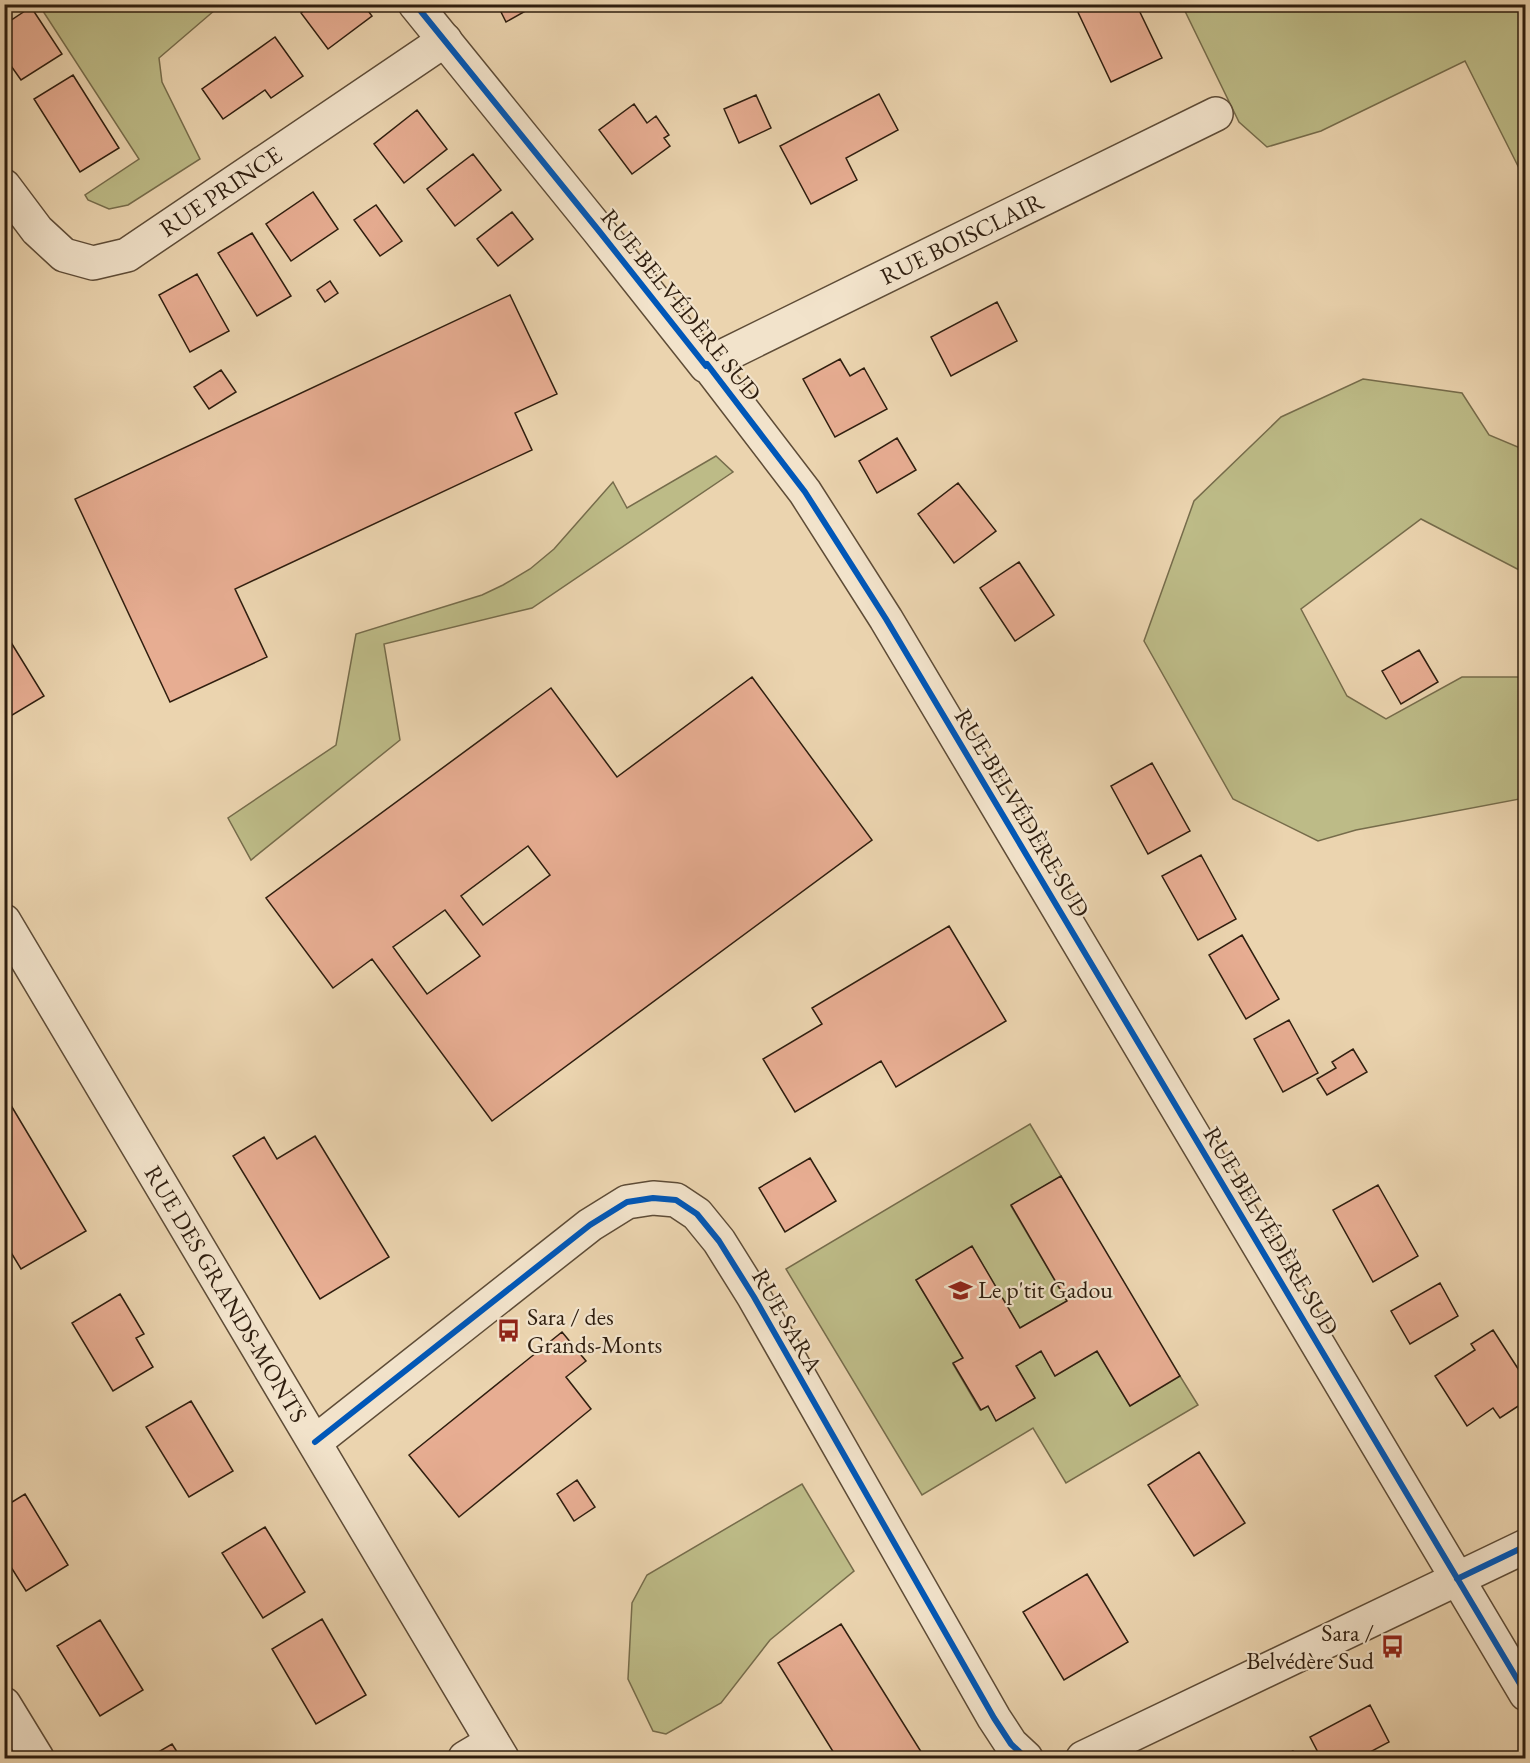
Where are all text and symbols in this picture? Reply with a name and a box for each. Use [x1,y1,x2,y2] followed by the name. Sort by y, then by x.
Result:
[153,139,288,244] street label: RUE PRINCE
[875,185,1049,291] street label: RUE BOISCLAIR
[594,202,768,407] street label: RUE BELVÉDÈRE SUD
[948,703,1097,923] street label: RUE BELVÉDÈRE SUD
[1197,1121,1346,1341] street label: RUE BELVÉDÈRE SUD
[138,1159,315,1428] street label: RUE DES GRANDS-MONTS
[745,1263,830,1379] street label: RUE SARA
[978,1274,1113,1305] place label: Le p'tit Gadou
[947,1277,973,1303] school or university icon: Le p'tit Gadou
[527,1301,662,1360] place label: Sara / des Grands-Monts
[496,1318,522,1344] bus stop icon: Sara / des Grands-Monts
[1246,1617,1375,1676] place label: Sara / Belvédère Sud
[1379,1634,1405,1660] bus stop icon: Sara / Belvédère Sud

